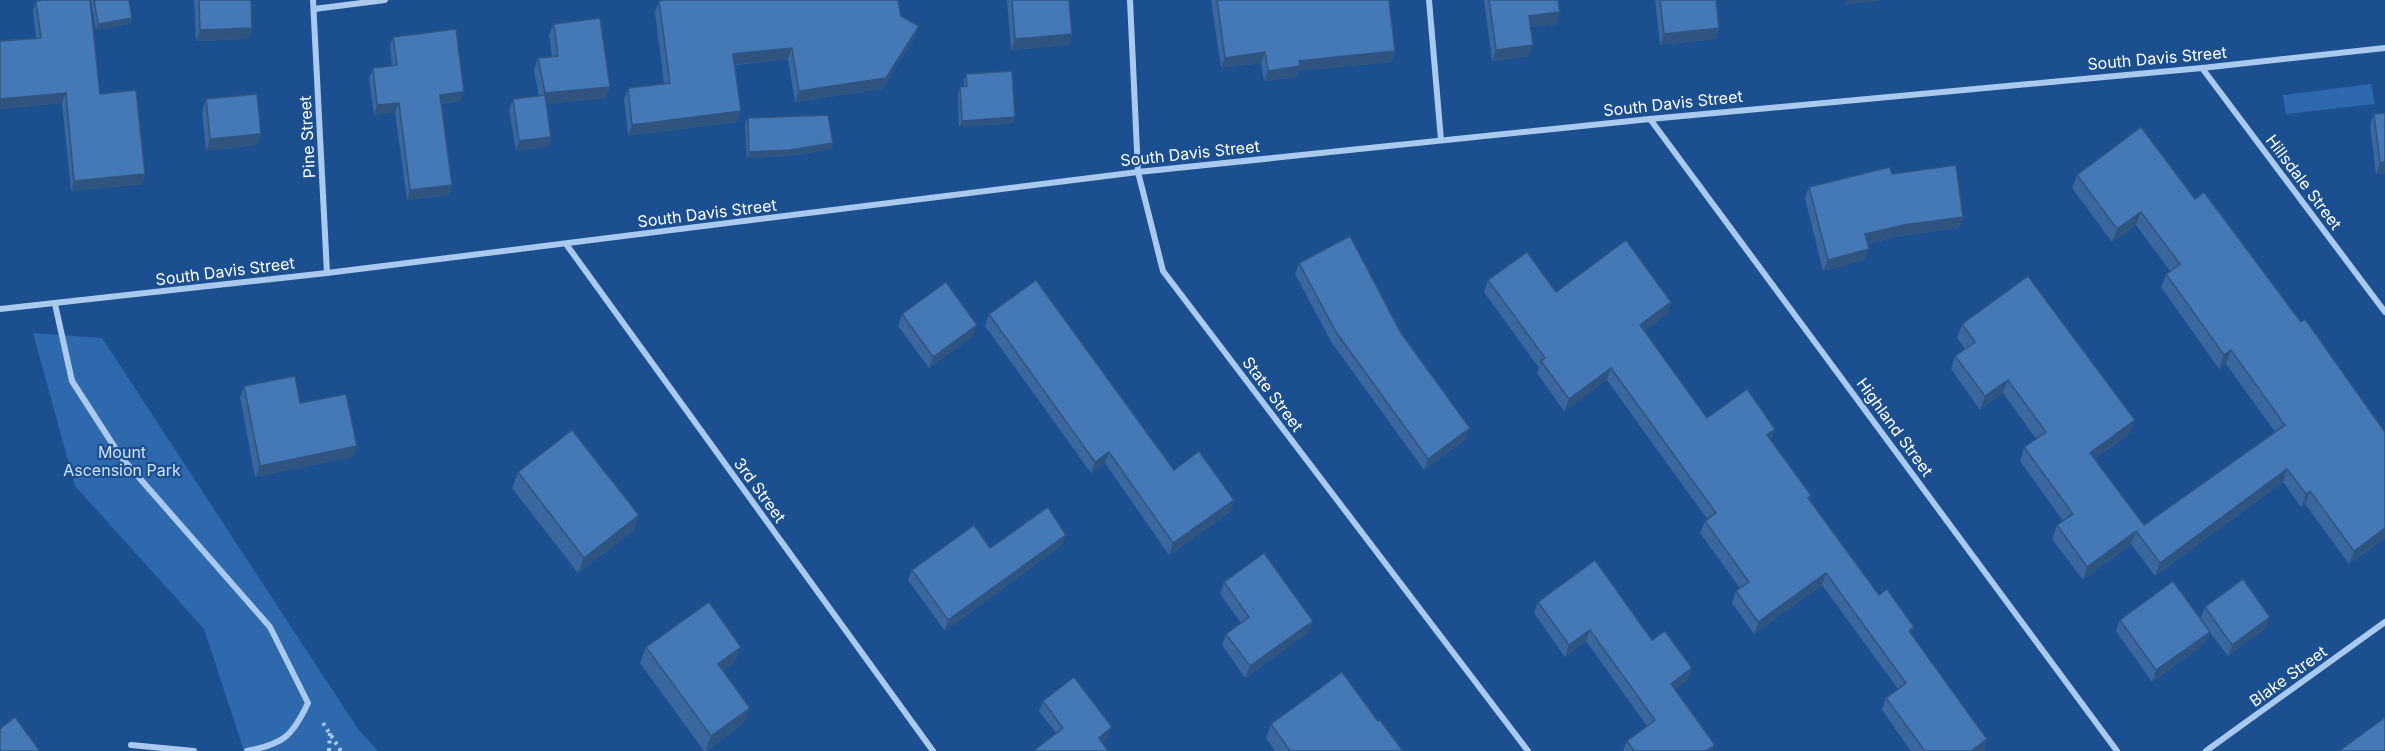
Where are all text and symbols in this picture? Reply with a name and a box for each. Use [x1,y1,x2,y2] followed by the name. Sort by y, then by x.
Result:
[2087,42,2227,74] street label: South Davis Street
[1602,86,1744,120] street label: South Davis Street
[295,95,319,179] street label: Pine Street
[2262,131,2346,233] street label: Hillsdale Street
[1119,136,1261,170] street label: South Davis Street
[636,195,778,231] street label: South Davis Street
[154,253,296,289] street label: South Davis Street
[1238,353,1308,435] street label: State Street
[1853,374,1937,480] street label: Highland Street
[63,442,181,480] park label: Mount Ascension Park
[730,454,790,526] street label: 3rd Street
[2245,641,2331,711] street label: Blake Street

